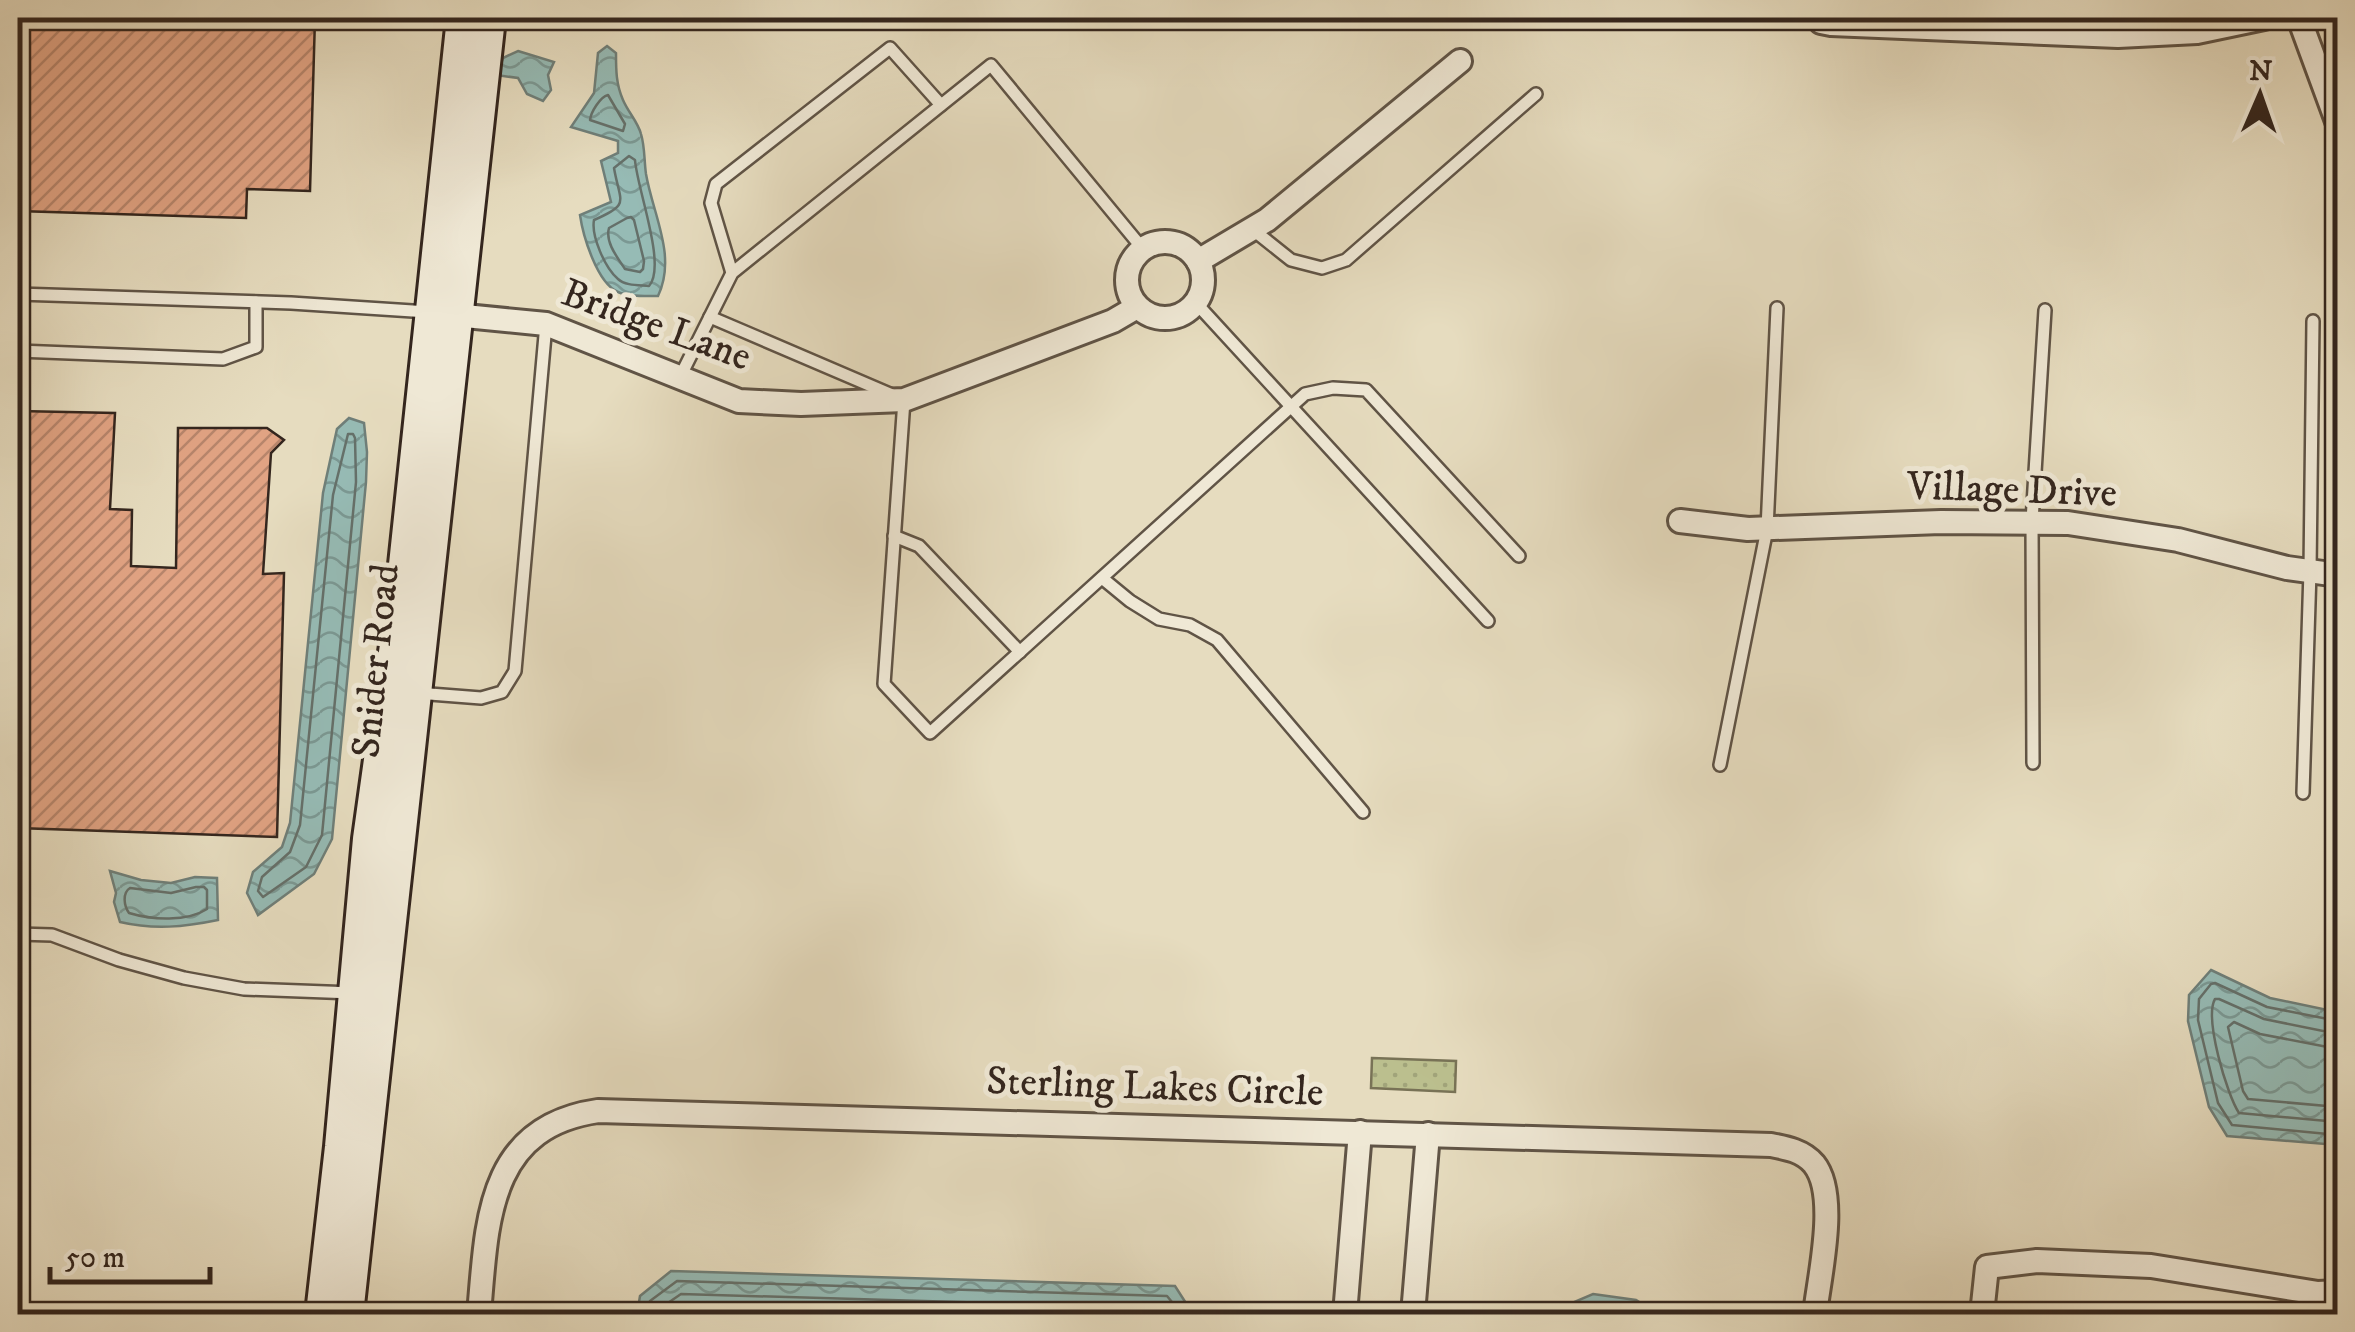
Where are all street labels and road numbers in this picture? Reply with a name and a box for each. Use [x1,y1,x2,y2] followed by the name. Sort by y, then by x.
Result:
[554,269,758,383] street label: Bridge Lane
[1905,462,2118,520] street label: Village Drive
[342,561,412,761] street label: Snider Road
[986,1057,1324,1119] street label: Sterling Lakes Circle

